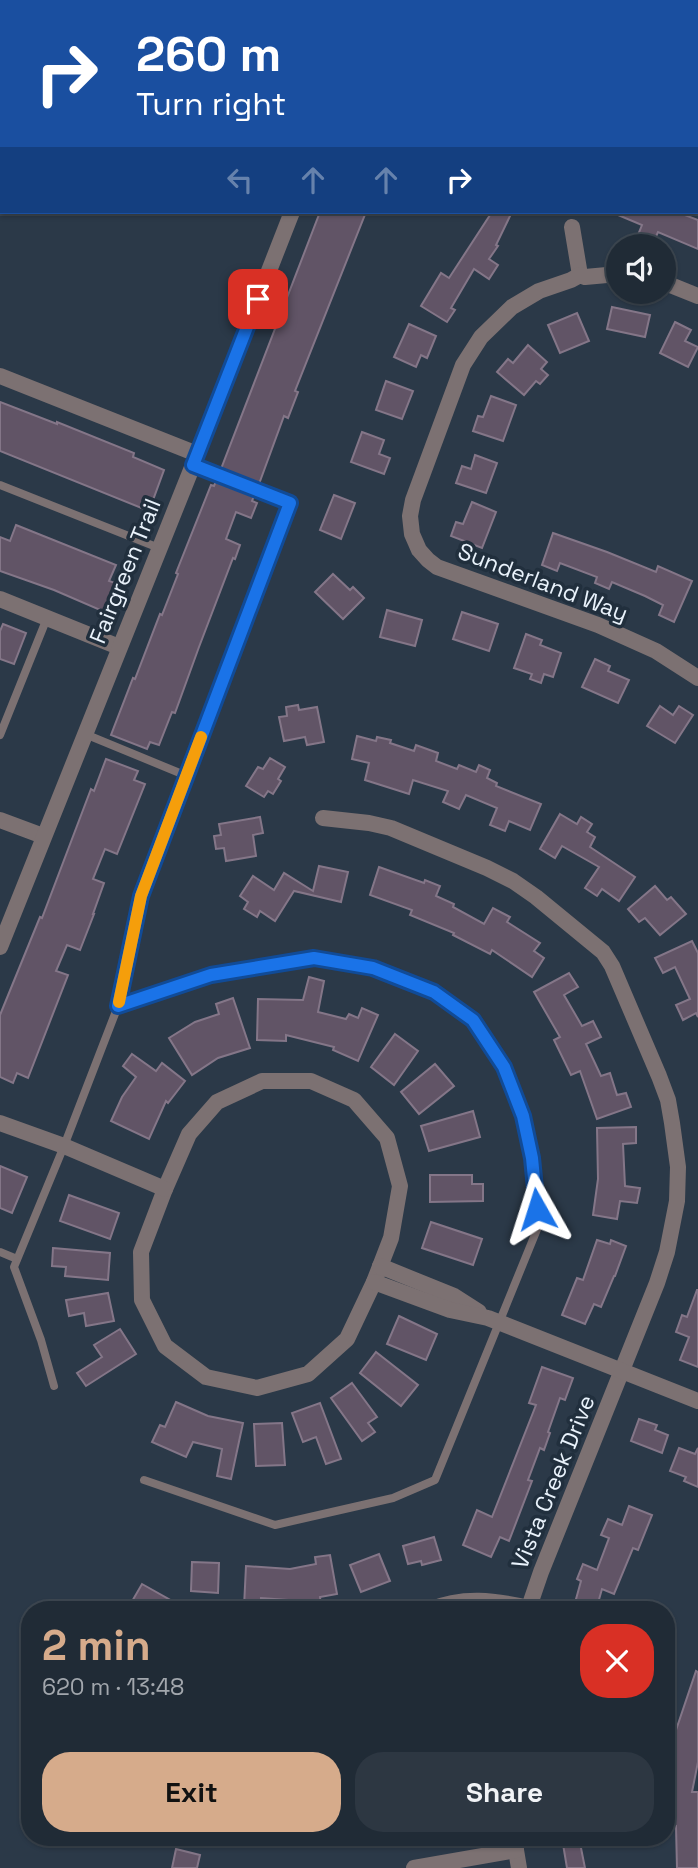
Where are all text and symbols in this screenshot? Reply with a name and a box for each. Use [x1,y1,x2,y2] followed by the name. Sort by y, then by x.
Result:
[136,23,281,85] text: 260 m
[21,28,112,119] icon: right
[136,84,286,124] text: Turn right
[221,161,259,199] icon: left
[294,161,332,199] icon: ahead
[367,161,405,199] icon: ahead
[440,161,478,199] icon: right
[606,234,676,304] map controls
[606,234,676,304] button: sound
[228,269,288,329] pin
[239,280,277,318] icon: arrive
[82,494,168,648] street label: Fairgreen Trail
[454,536,632,628] street label: Sunderland Way
[500,1172,574,1246] position arrow
[504,1391,602,1573] street label: Vista Creek Drive
[42,1619,151,1672] text: 2 min
[580,1624,654,1698] button: close
[42,1672,184,1702] text: 620 m · 13:48
[42,1752,341,1832] button: Exit
[355,1752,654,1832] button: Share

